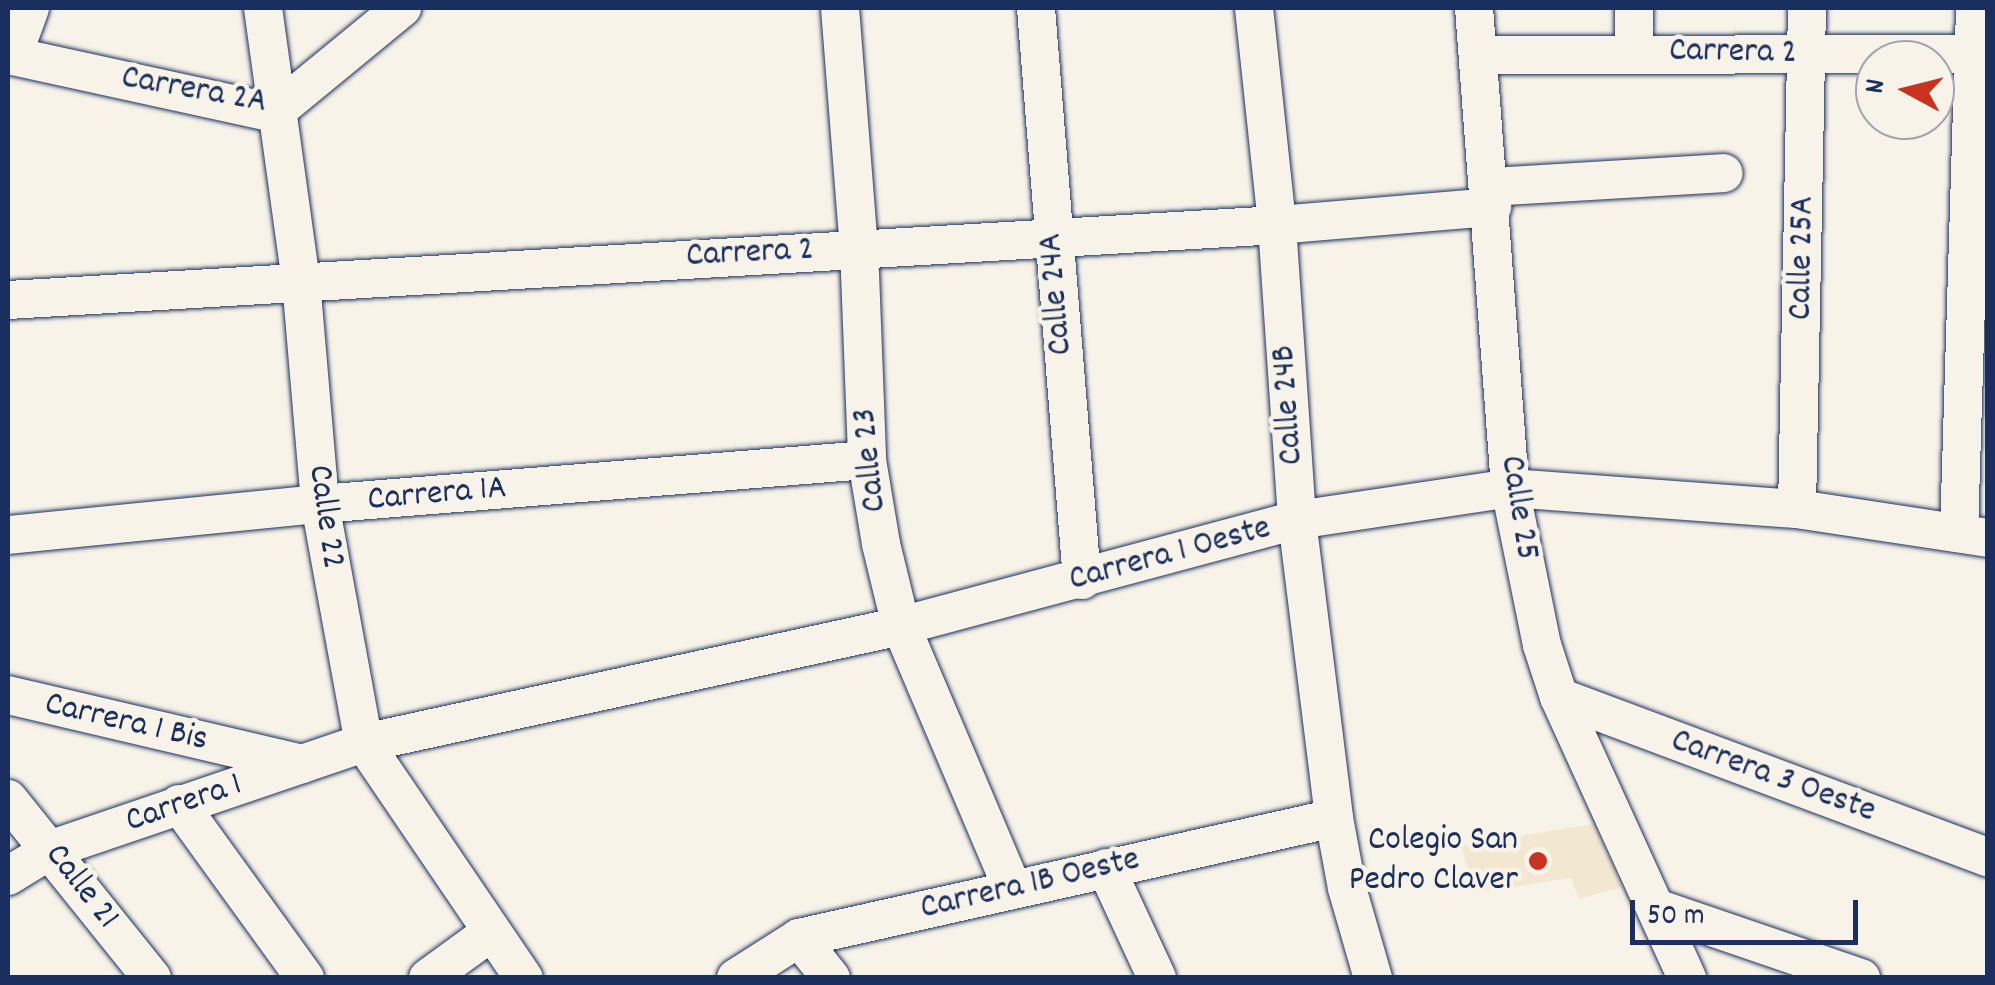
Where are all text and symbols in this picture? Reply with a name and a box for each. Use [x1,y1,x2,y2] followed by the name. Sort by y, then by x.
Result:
[1669,31,1797,75] street label: Carrera 2
[1855,40,1955,140] north arrow
[118,58,270,124] street label: Carrera 2A
[1857,77,1898,96] text: N
[1781,195,1825,321] street label: Calle 25A
[685,230,815,278] street label: Carrera 2
[1031,231,1083,357] street label: Calle 24A
[1264,344,1314,466] street label: Calle 24B
[845,406,897,514] street label: Calle 23
[1489,453,1547,563] street label: Calle 25
[297,462,353,572] street label: Calle 22
[366,468,508,522] street label: Carrera 1A
[1065,508,1275,602] street label: Carrera 1 Oeste
[40,684,212,762] street label: Carrera 1 Bis
[1665,721,1881,833] street label: Carrera 3 Oeste
[120,765,248,843] street label: Carrera 1
[1349,820,1518,902] place label: Colegio San Pedro Claver
[35,836,127,938] street label: Calle 21
[916,839,1144,931] street label: Carrera 1B Oeste
[1527,850,1549,872] marker: Colegio San Pedro Claver
[1635,880,1862,942] scale bar
[1647,896,1705,939] text: 50 m

